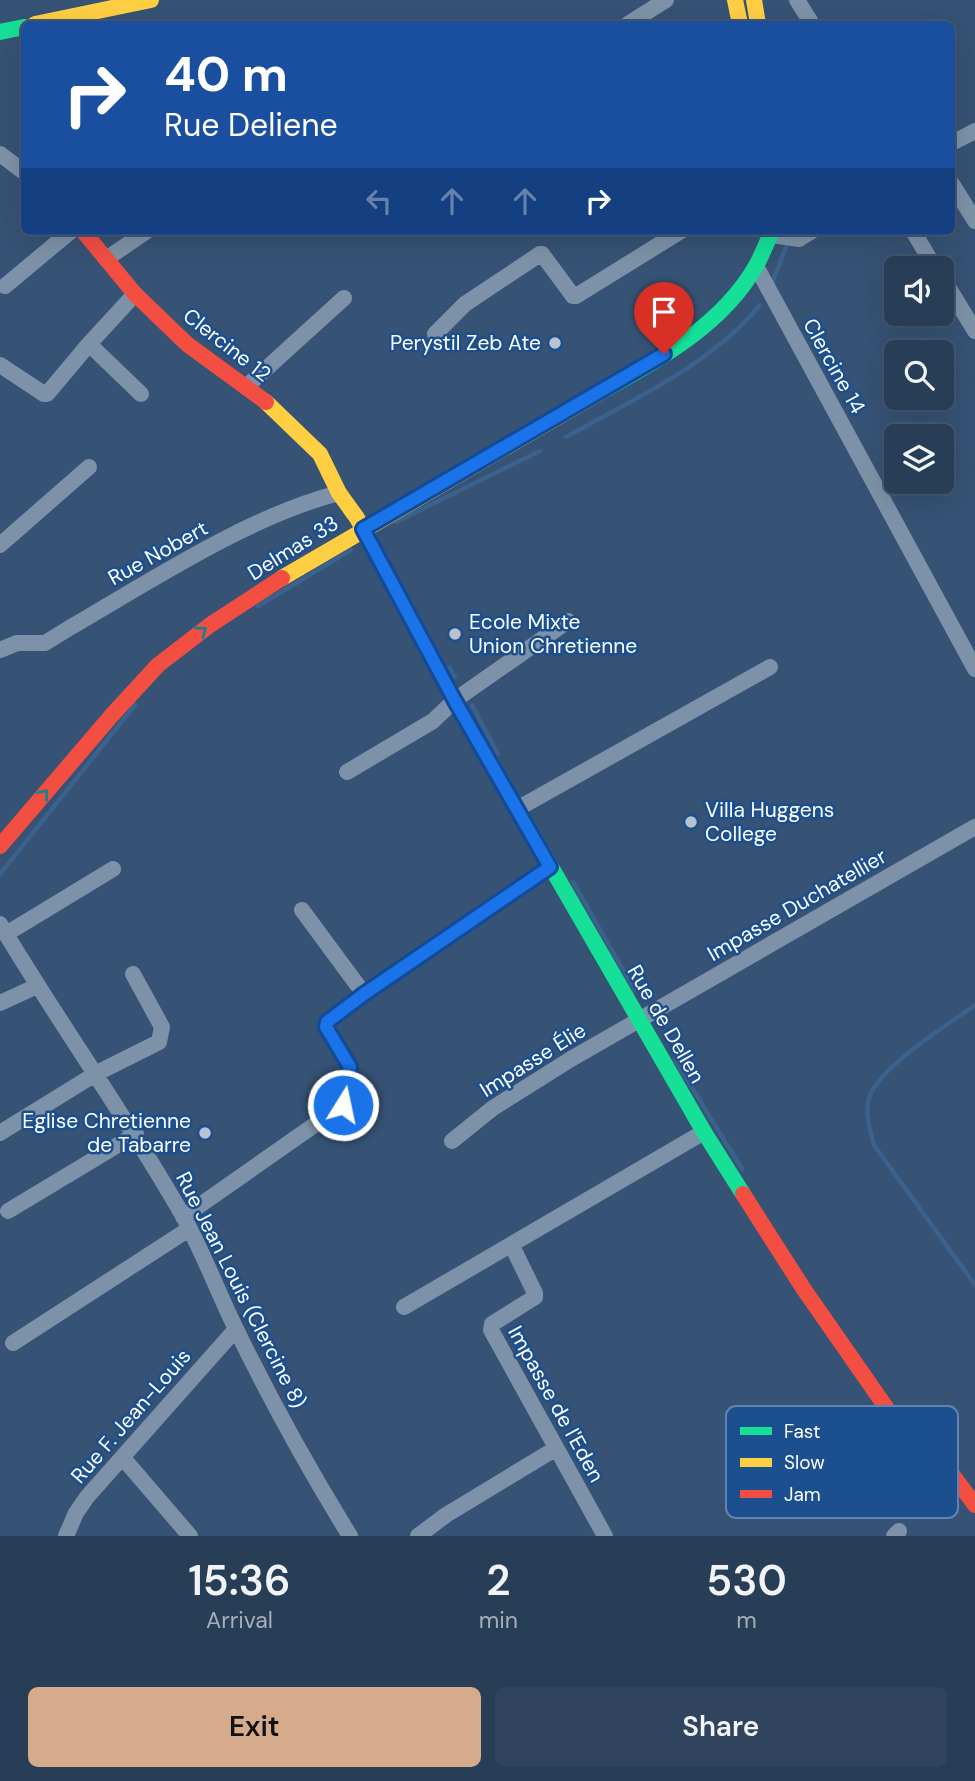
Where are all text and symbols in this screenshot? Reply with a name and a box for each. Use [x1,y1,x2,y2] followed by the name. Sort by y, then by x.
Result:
[164,42,288,106] text: 40 m
[49,49,140,140] icon: right
[164,104,338,146] text: Rue Deliene
[360,182,398,220] icon: left
[433,182,471,220] icon: ahead
[506,182,544,220] icon: ahead
[579,182,617,220] icon: right
[884,256,954,494] map controls
[884,256,954,326] button: sound
[634,282,694,354] pin
[645,293,683,331] icon: arrive
[177,302,277,388] street label: Clercine 12
[796,313,872,419] street label: Clercine 14
[390,329,541,357] place label: Perystil Zeb Ate
[547,335,563,351] marker: Perystil Zeb Ate
[884,340,954,410] button: search
[884,424,954,494] button: layers
[242,509,344,587] street label: Delmas 33
[103,514,213,592] street label: Rue Nobert
[469,608,637,660] place label: Ecole Mixte Union Chretienne
[447,626,463,642] marker: Ecole Mixte Union Chretienne
[194,627,207,640] one-way arrow
[36,789,48,802] one-way arrow
[705,796,834,848] place label: Villa Huggens College
[683,814,699,830] marker: Villa Huggens College
[702,842,892,968] street label: Impasse Duchatellier
[621,960,711,1088] street label: Rue de Dellen
[475,1016,591,1104] street label: Impasse Élie
[306,1068,380,1142] position arrow
[22,1107,191,1159] place label: Eglise Chretienne de Tabarre
[197,1125,213,1141] marker: Eglise Chretienne de Tabarre
[169,1167,313,1413] street label: Rue Jean Louis (Clercine 8)
[501,1321,611,1487] street label: Impasse de l'Eden
[65,1343,197,1489] street label: Rue F. Jean-Louis
[726,1406,958,1518] legend
[784,1419,820,1444] text: Fast
[784,1450,825,1475] text: Slow
[784,1482,821,1507] text: Jam
[188,1553,291,1608] text: 15:36
[486,1553,511,1608] text: 2
[706,1553,787,1608] text: 530
[206,1605,273,1635] text: Arrival
[479,1605,518,1635] text: min
[736,1605,757,1635] text: m
[28,1687,481,1767] button: Exit
[495,1687,947,1767] button: Share

